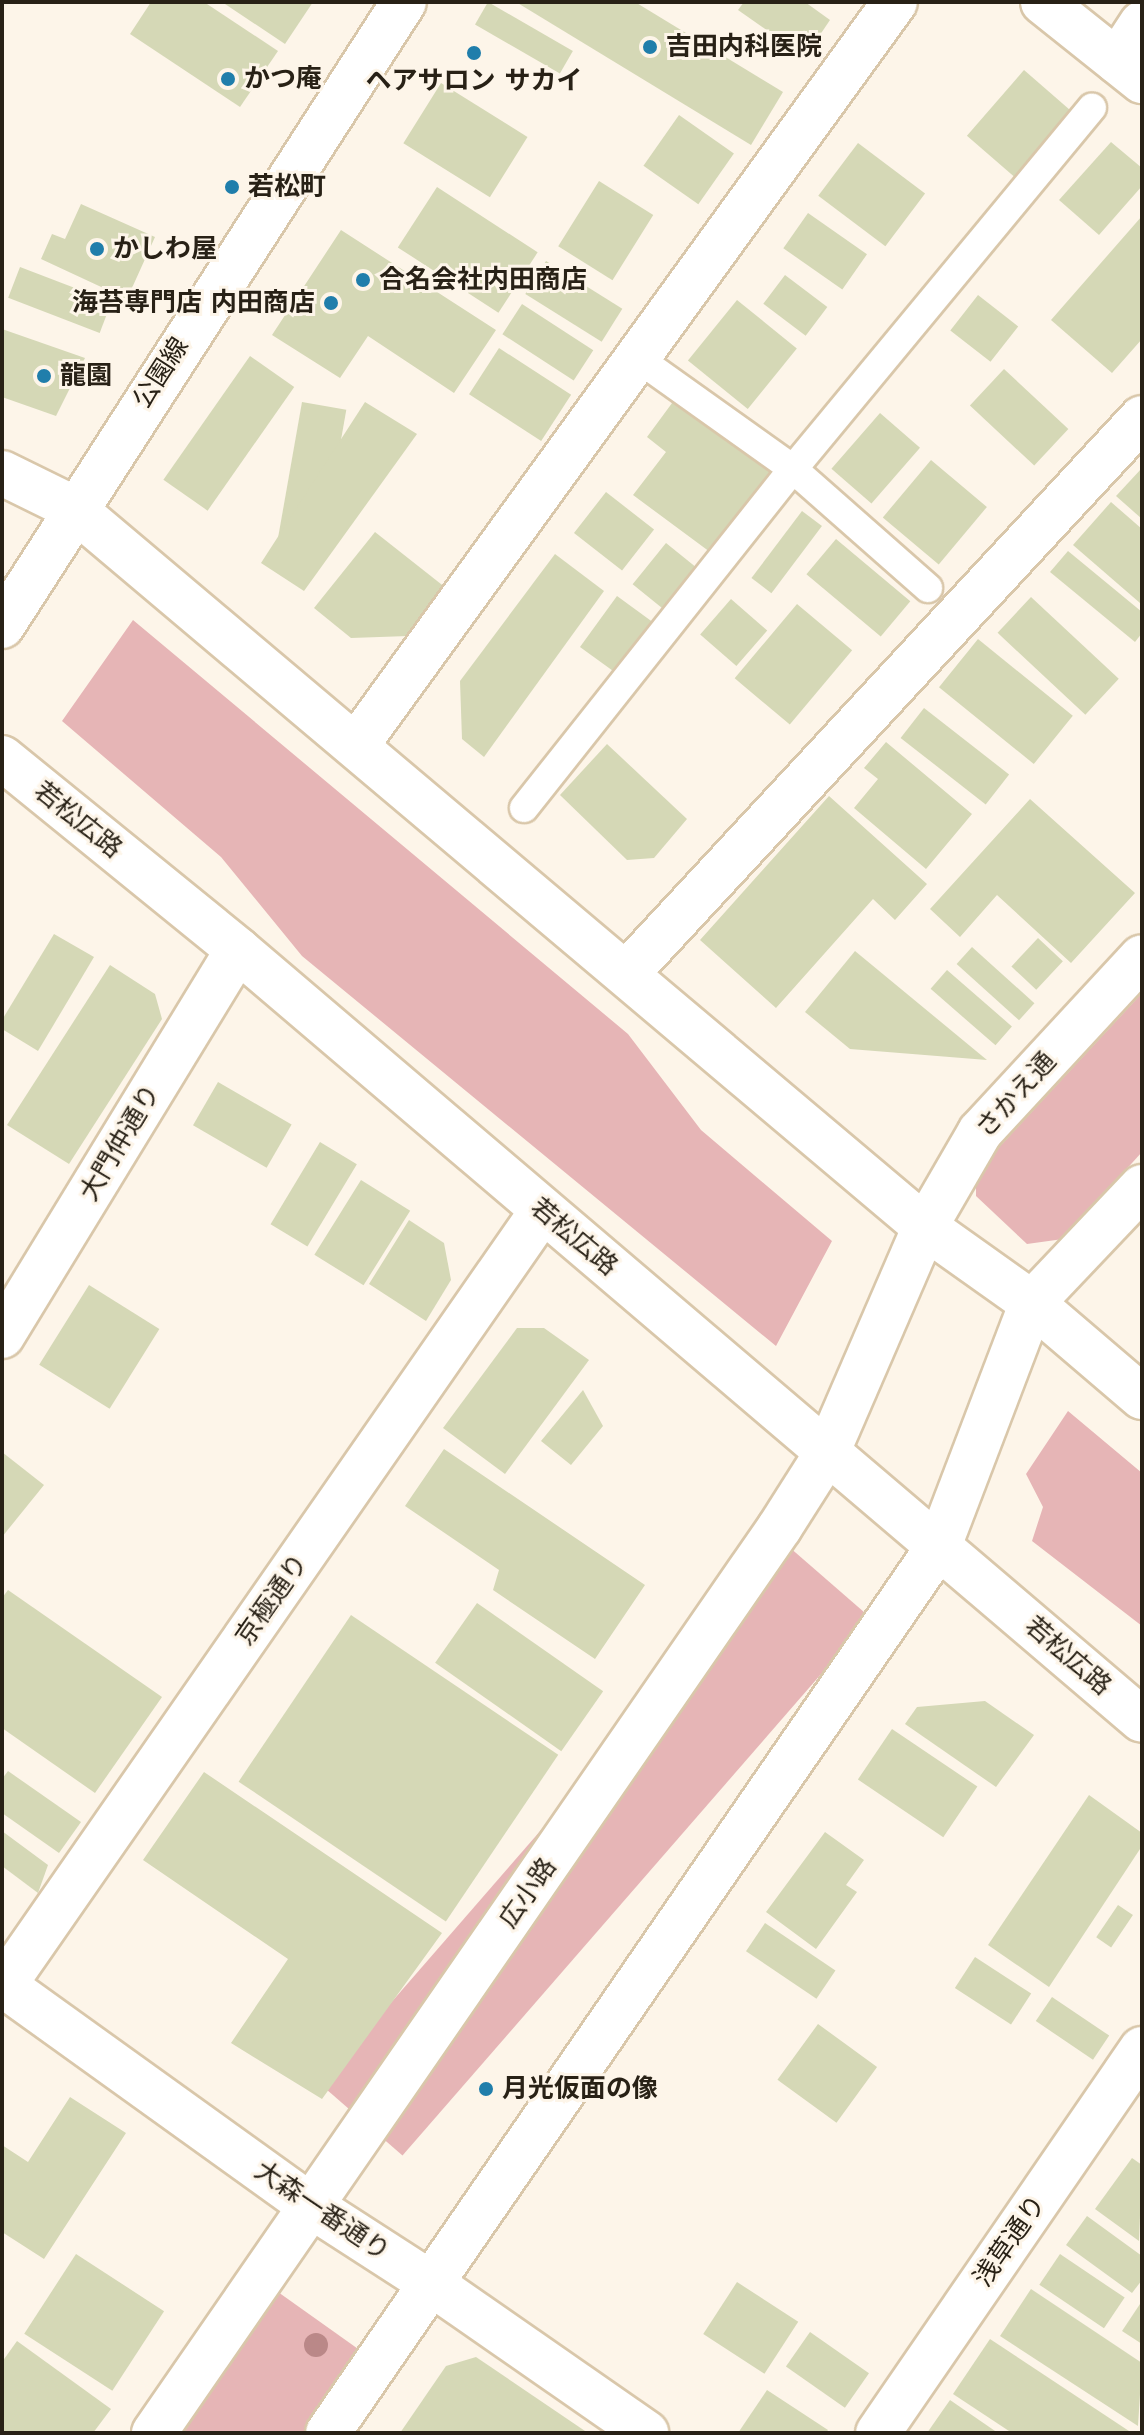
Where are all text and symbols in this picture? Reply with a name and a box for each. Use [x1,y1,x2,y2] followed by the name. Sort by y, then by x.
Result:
[666,31,822,63] place label: 吉田内科医院
[641,38,659,56] marker: 吉田内科医院
[465,44,483,62] marker: ヘアサロン サカイ
[244,63,322,95] place label: かつ庵
[365,65,583,97] place label: ヘアサロン サカイ
[219,70,237,88] marker: かつ庵
[248,171,326,203] place label: 若松町
[223,178,241,196] marker: 若松町
[113,233,217,265] place label: かしわ屋
[88,240,106,258] marker: かしわ屋
[379,264,587,296] place label: 合名会社内田商店
[354,271,372,289] marker: 合名会社内田商店
[72,287,315,319] place label: 海苔専門店 内田商店
[322,294,340,312] marker: 海苔専門店 内田商店
[127,332,195,414] street label: 公園線
[60,360,112,392] place label: 龍園
[35,367,53,385] marker: 龍園
[28,775,128,865] street label: 若松広路
[970,1046,1062,1144] street label: さかえ通
[73,1079,167,1207] street label: 大門仲通り
[524,1192,624,1282] street label: 若松広路
[229,1548,315,1652] street label: 京極通り
[1019,1610,1117,1702] street label: 若松広路
[493,1852,563,1934] street label: 広小路
[502,2073,658,2105] place label: 月光仮面の像
[477,2080,495,2098] marker: 月光仮面の像
[249,2154,395,2268] street label: 大森一番通り
[967,2189,1053,2293] street label: 浅草通り

